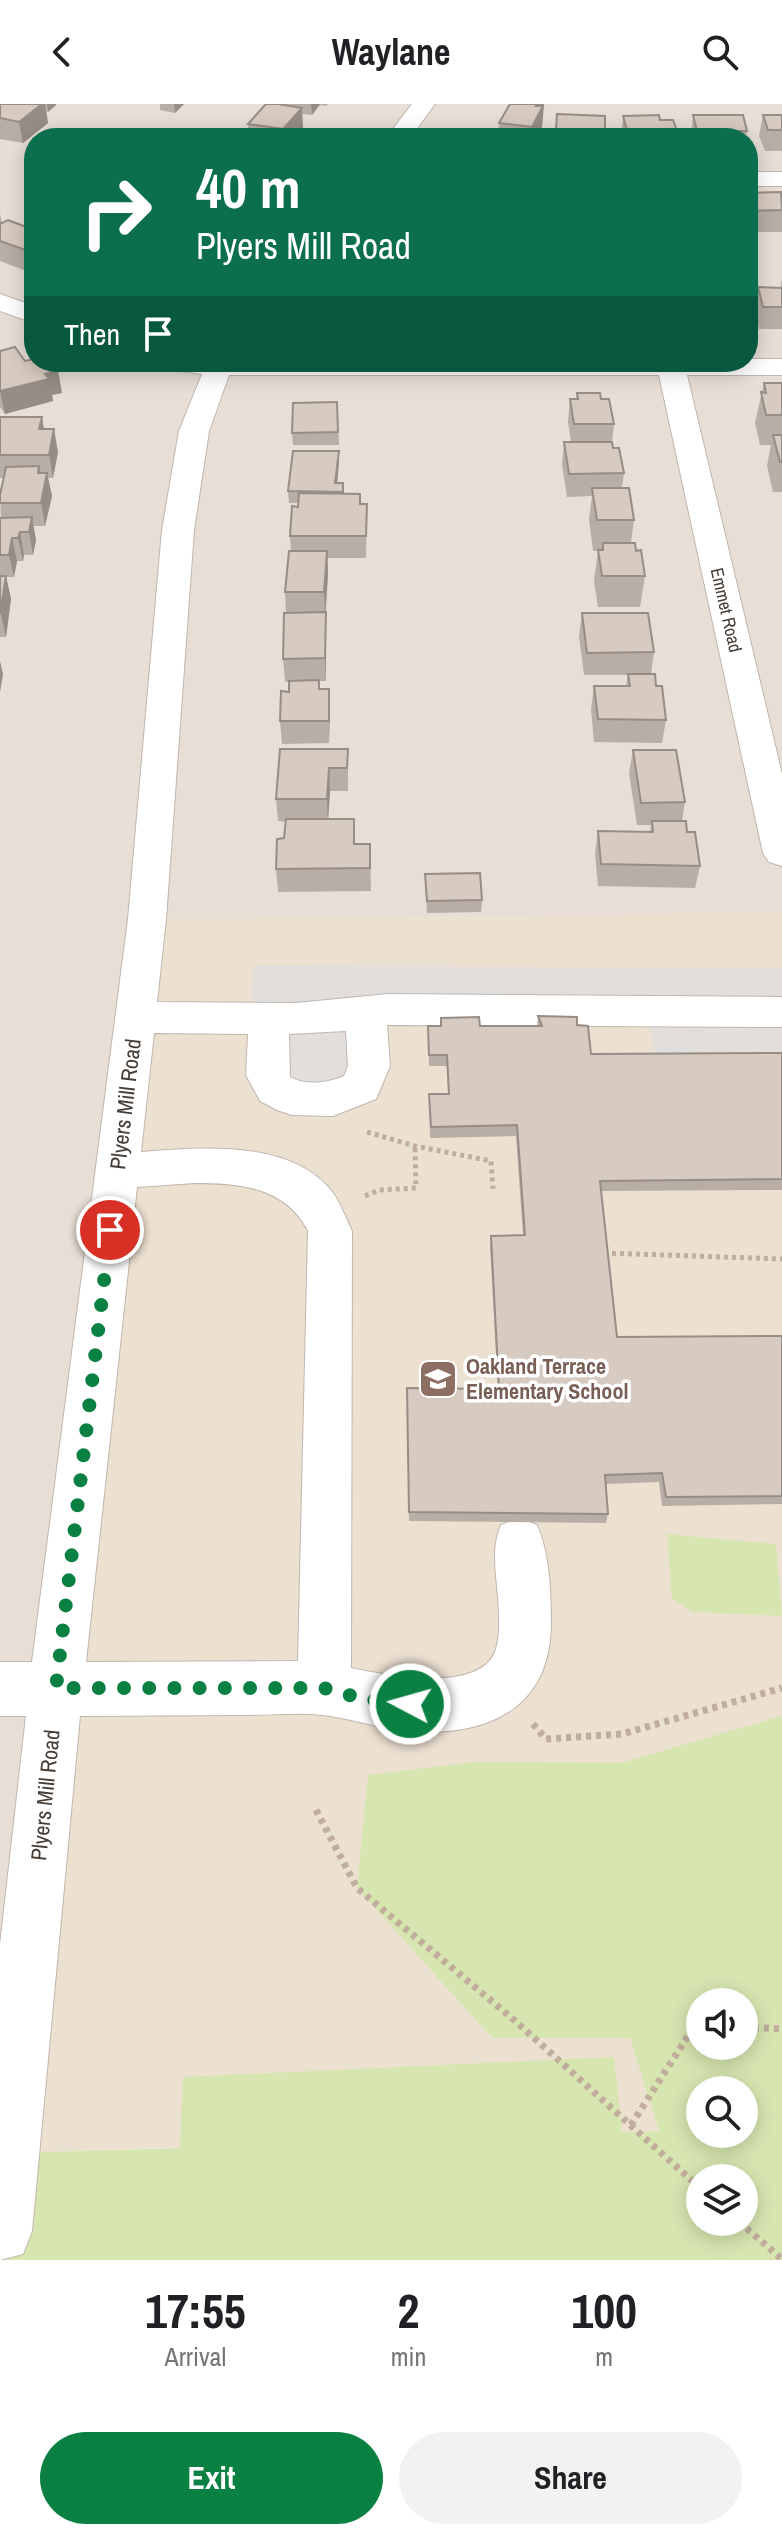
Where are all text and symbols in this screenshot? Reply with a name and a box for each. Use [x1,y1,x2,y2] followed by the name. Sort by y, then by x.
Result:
[332,28,450,76] text: Waylane
[40,30,84,74] icon: back
[698,30,742,74] icon: search
[196,150,301,225] text: 40 m
[64,160,168,264] icon: right
[196,222,411,270] text: Plyers Mill Road
[136,312,180,356] icon: arrive
[64,314,120,354] text: Then
[705,565,748,655] street label: Emmet Road
[102,1037,148,1171] street label: Plyers Mill Road
[76,1196,144,1264] pin
[88,1208,132,1252] icon: arrive
[466,1351,628,1406] place label: Oakland Terrace Elementary School
[417,1358,459,1400] school or university icon: Oakland Terrace Elementary School
[368,1662,452,1746] position arrow
[23,1728,67,1862] street label: Plyers Mill Road
[686,1988,758,2236] map controls
[686,1988,758,2060] button: sound
[686,2076,758,2148] button: search
[686,2164,758,2236] button: layers
[145,2278,246,2343] text: 17:55
[398,2278,419,2343] text: 2
[571,2278,637,2343] text: 100
[165,2339,226,2374] text: Arrival
[391,2339,426,2374] text: min
[595,2339,613,2374] text: m
[40,2432,383,2524] button: Exit
[399,2432,742,2524] button: Share

